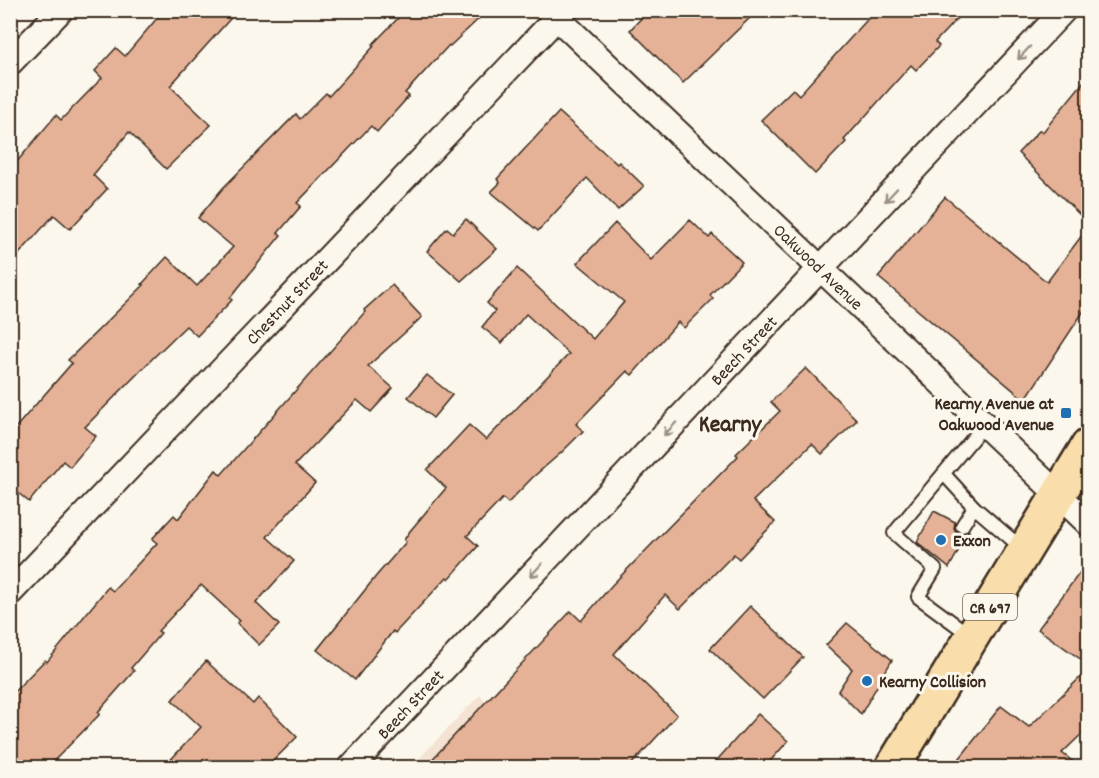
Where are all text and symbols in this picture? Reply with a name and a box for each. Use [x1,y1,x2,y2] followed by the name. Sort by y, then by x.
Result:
[1017,46,1031,61] one-way arrow
[884,188,898,203] one-way arrow
[766,219,867,317] street label: Oakwood Avenue
[242,255,336,352] street label: Chestnut Street
[706,311,785,392] street label: Beech Street
[934,393,1054,439] place label: Kearny Avenue at Oakwood Avenue
[1059,406,1073,420] marker: Kearny Avenue at Oakwood Avenue
[699,409,763,443] district label: Kearny
[663,421,678,436] one-way arrow
[953,530,991,555] place label: Exxon
[934,533,948,547] marker: Exxon
[529,563,544,578] one-way arrow
[963,594,1017,620] road number: CR 697
[373,665,452,746] street label: Beech Street
[879,671,986,696] place label: Kearny Collision
[860,674,874,688] marker: Kearny Collision

